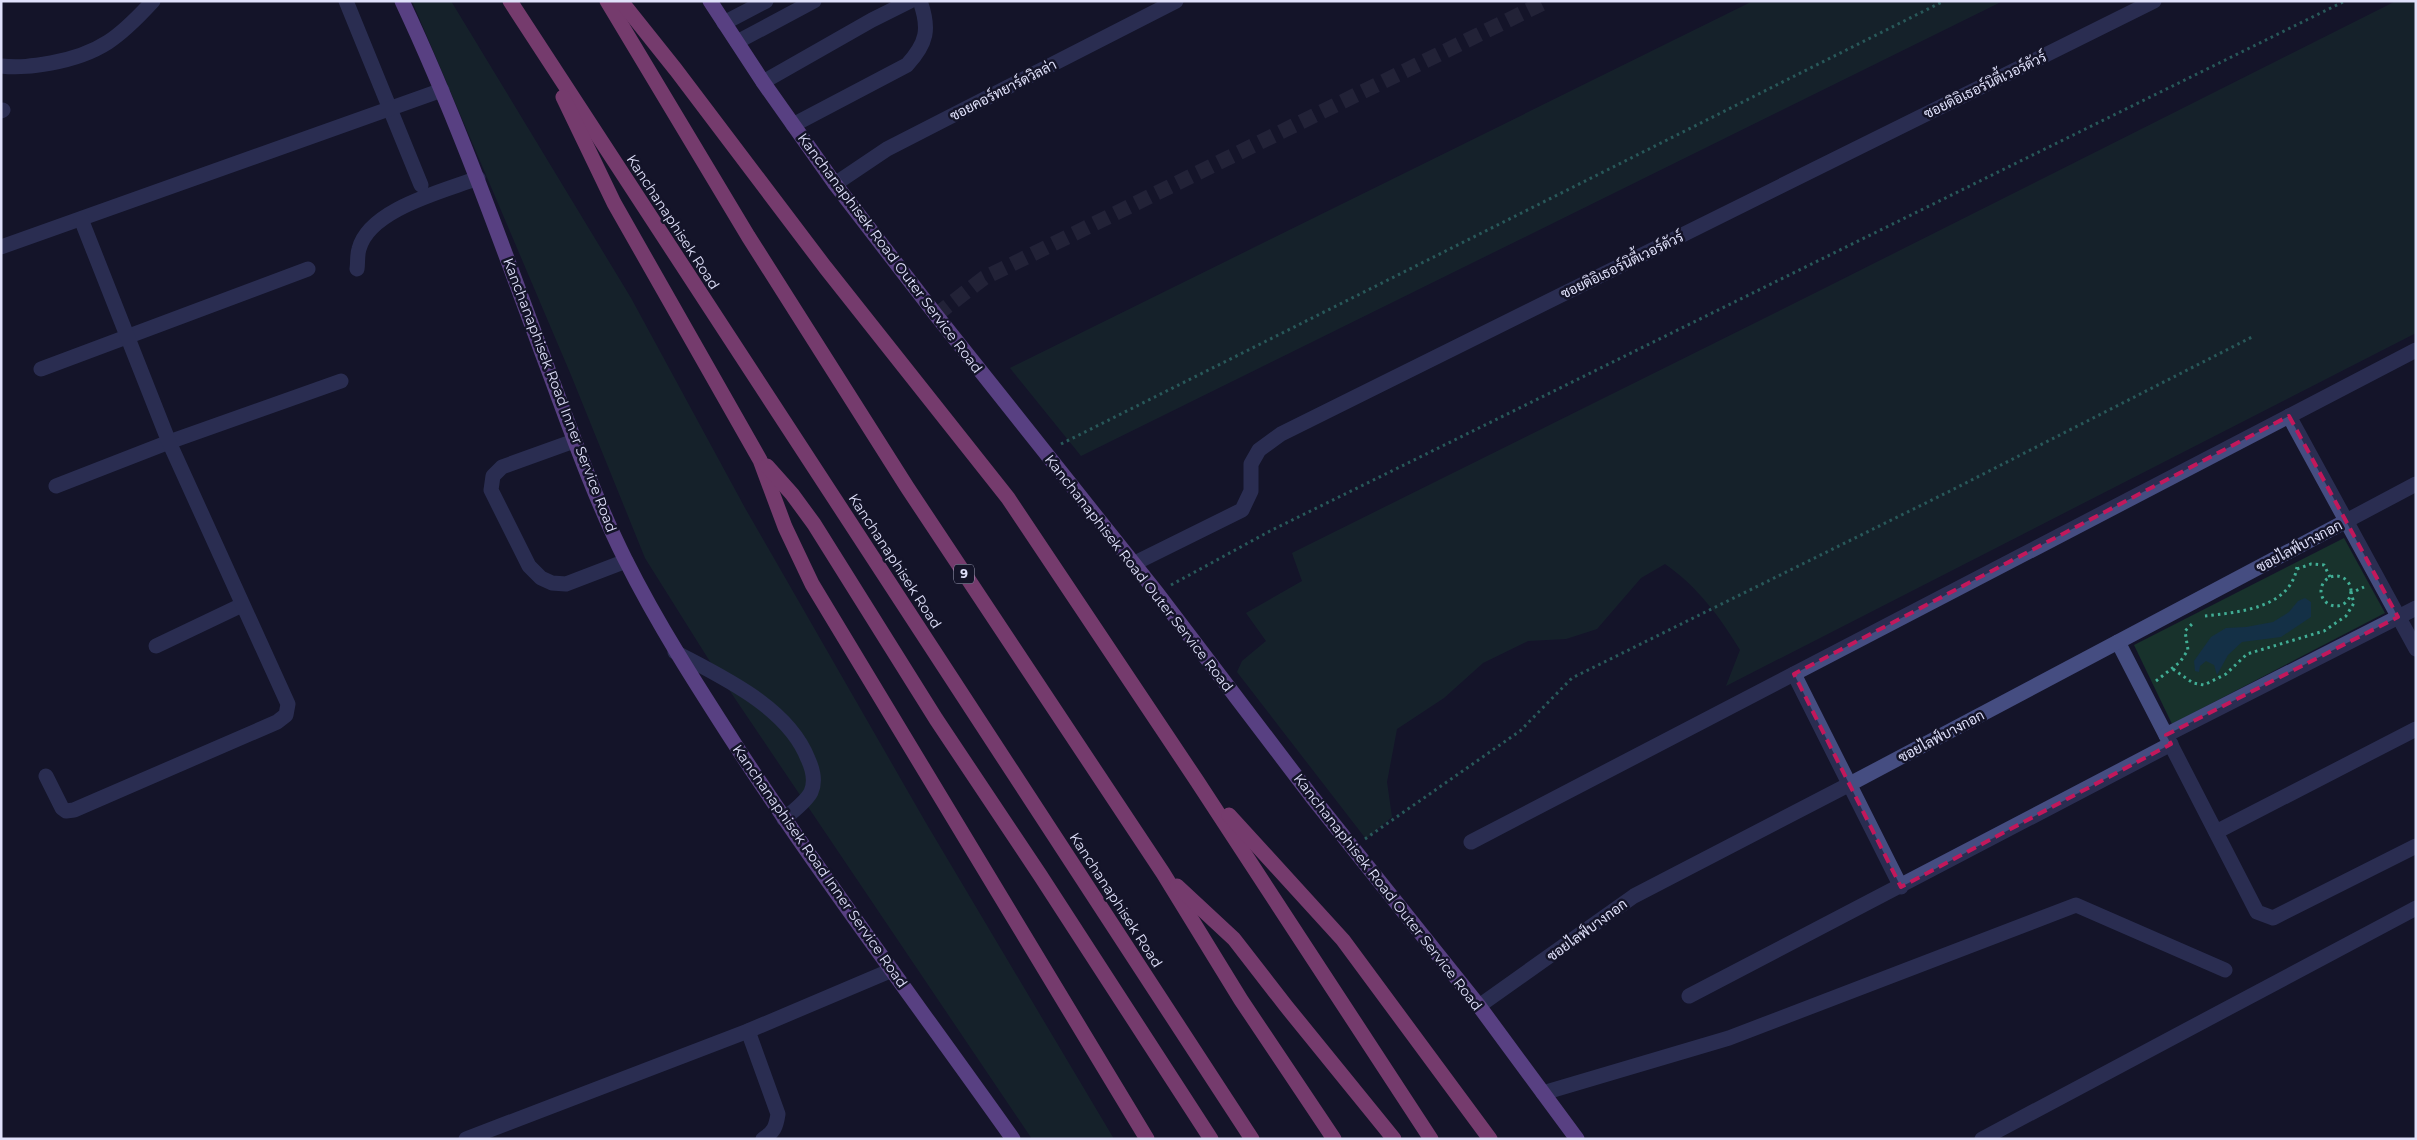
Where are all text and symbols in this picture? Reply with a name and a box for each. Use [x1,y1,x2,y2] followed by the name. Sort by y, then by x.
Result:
[1919,45,2050,123] street label: ซอยดิอิเธอร์นิตี้เวอร์ดัวร์
[947,55,1059,125] street label: ซอยคอร์ทยาร์ดวิลล่า
[794,129,986,377] street label: Kanchanaphisek Road Outer Service Road
[623,151,723,293] street label: Kanchanaphisek Road
[1556,225,1687,303] street label: ซอยดิอิเธอร์นิตี้เวอร์ดัวร์
[499,255,621,535] street label: Kanchanaphisek Road Inner Service Road
[1041,451,1237,695] street label: Kanchanaphisek Road Outer Service Road
[845,490,945,632] street label: Kanchanaphisek Road
[2253,516,2345,576] street label: ซอยไลฟ์บางกอก
[954,564,974,584] road number: 9
[1895,706,1987,766] street label: ซอยไลฟ์บางกอก
[729,741,911,991] street label: Kanchanaphisek Road Inner Service Road
[1290,770,1486,1014] street label: Kanchanaphisek Road Outer Service Road
[1066,829,1166,971] street label: Kanchanaphisek Road
[1543,895,1631,965] street label: ซอยไลฟ์บางกอก

